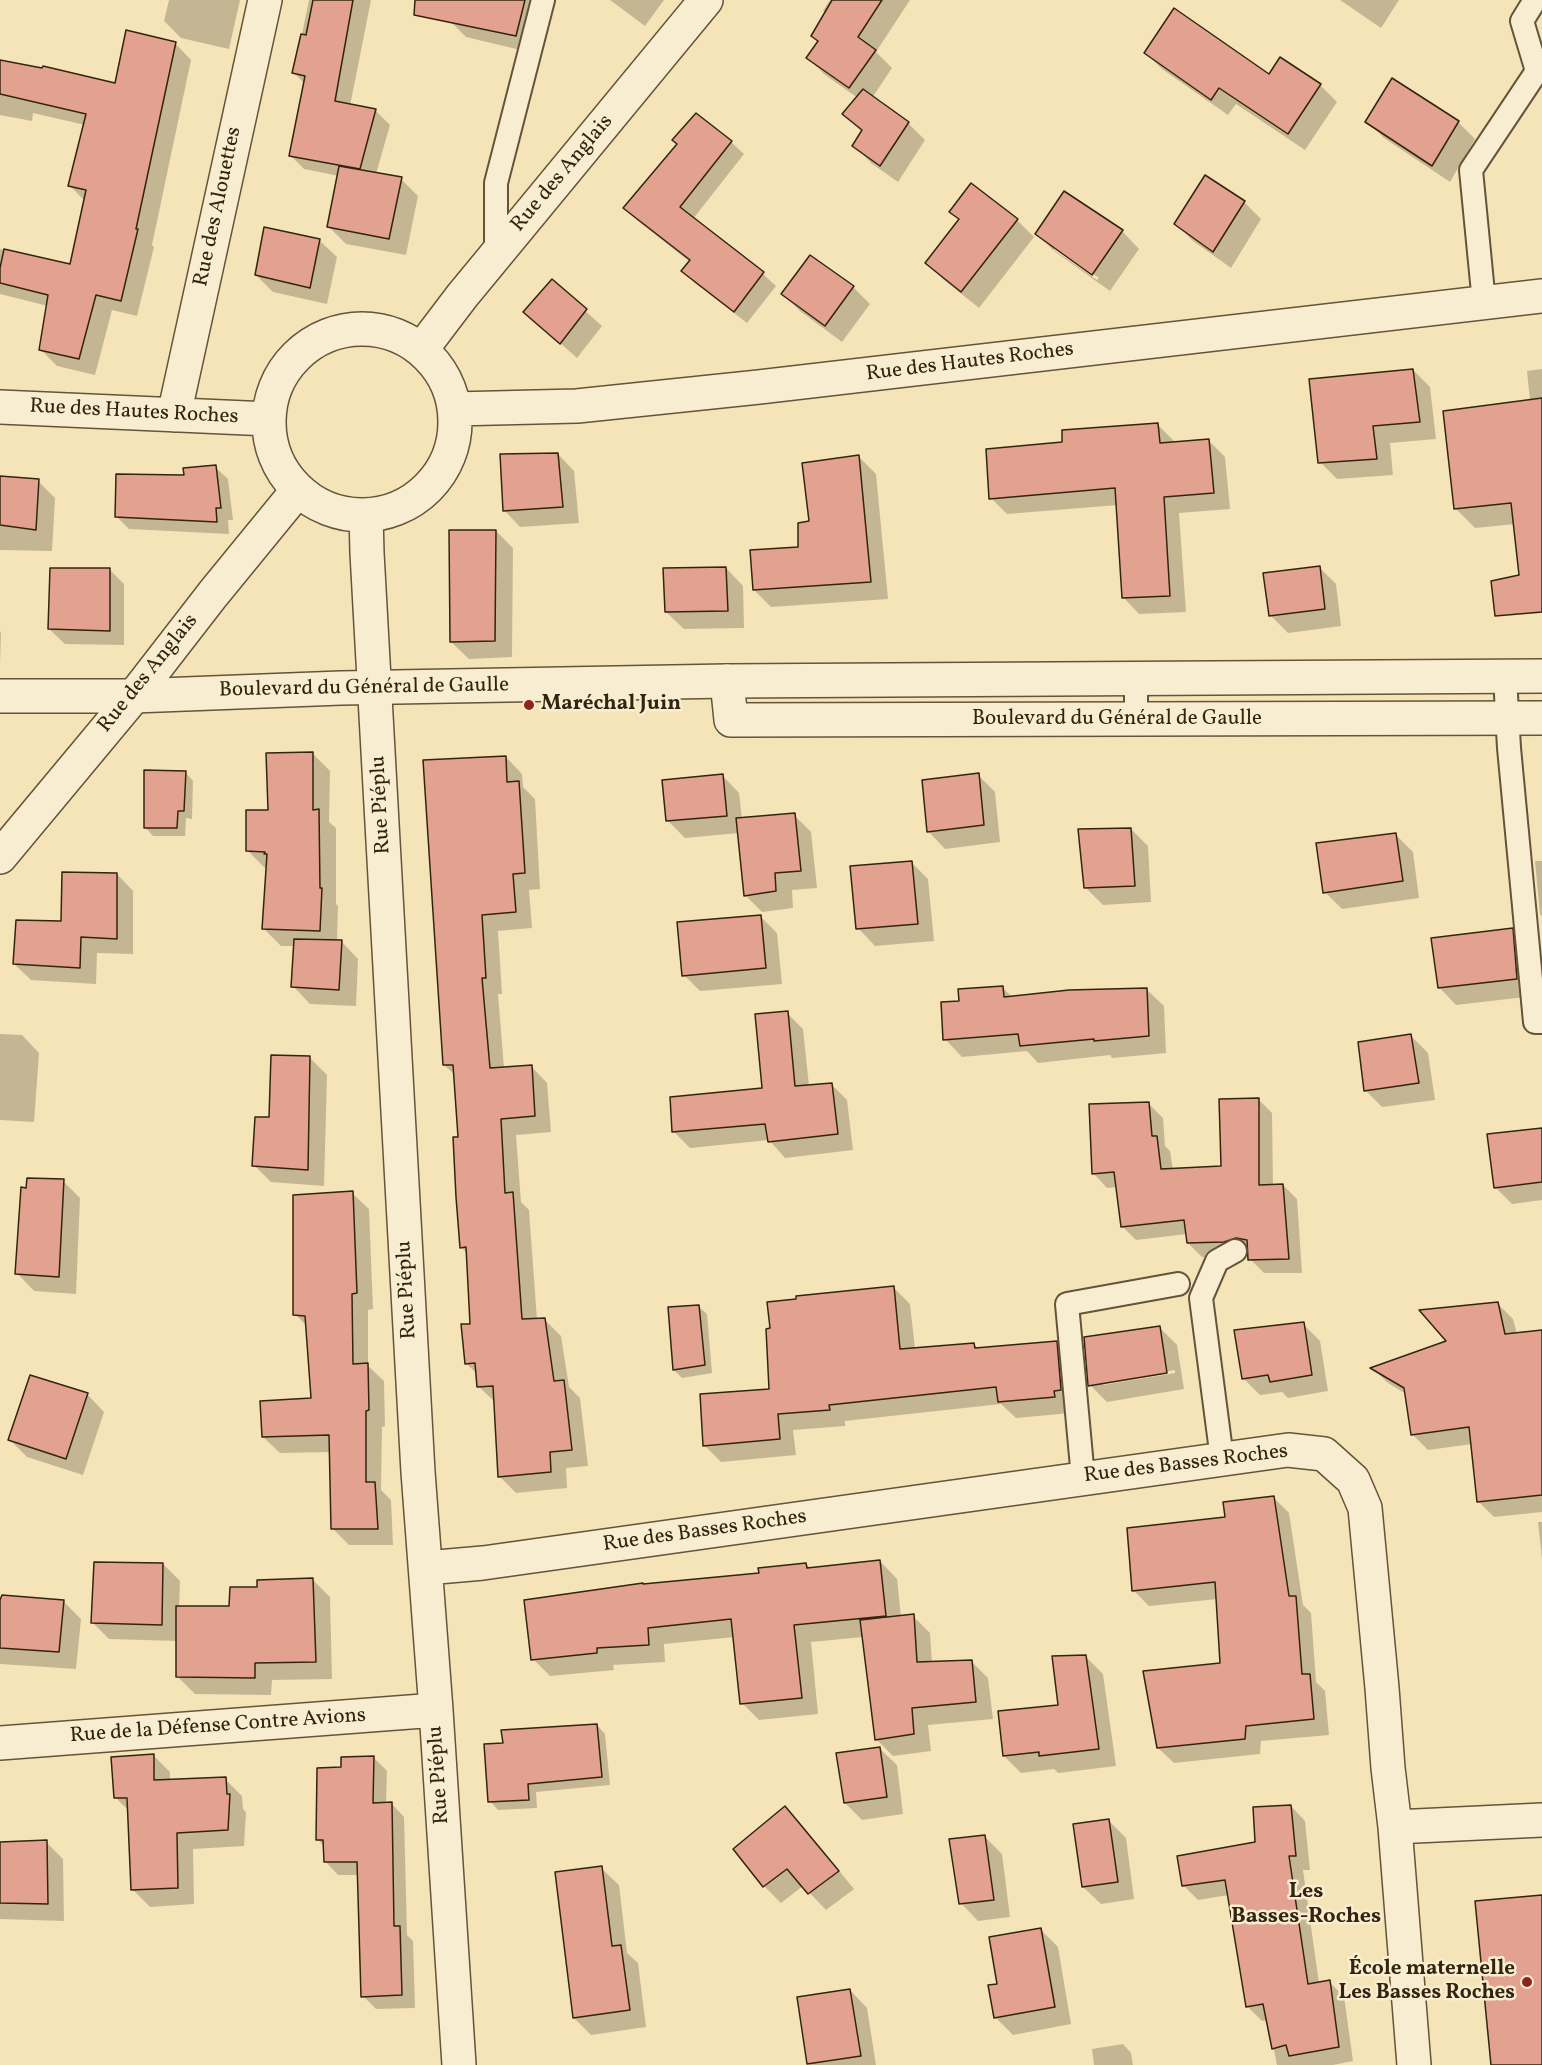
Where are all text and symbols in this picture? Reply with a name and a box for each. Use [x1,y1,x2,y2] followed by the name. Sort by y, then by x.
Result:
[507,110,619,238] street label: Rue des Anglais
[190,125,248,289] street label: Rue des Alouettes
[865,338,1075,388] street label: Rue des Hautes Roches
[29,395,239,431] street label: Rue des Hautes Roches
[93,610,205,738] street label: Rue des Anglais
[219,674,509,704] street label: Boulevard du Général de Gaulle
[541,692,681,718] place label: Maréchal Juin
[522,698,536,712] marker: Maréchal Juin
[972,707,1262,733] street label: Boulevard du Général de Gaulle
[367,755,397,855] street label: Rue Piéplu
[393,1240,423,1340] street label: Rue Piéplu
[1083,1440,1289,1490] street label: Rue des Basses Roches
[602,1505,808,1559] street label: Rue des Basses Roches
[69,1704,367,1750] street label: Rue de la Défense Contre Avions
[424,1725,456,1825] street label: Rue Piéplu
[1231,1880,1381,1932] district label: Les Basses-Roches
[1338,1957,1515,2007] place label: École maternelle Les Basses Roches
[1520,1975,1534,1989] marker: École maternelle Les Basses Roches

